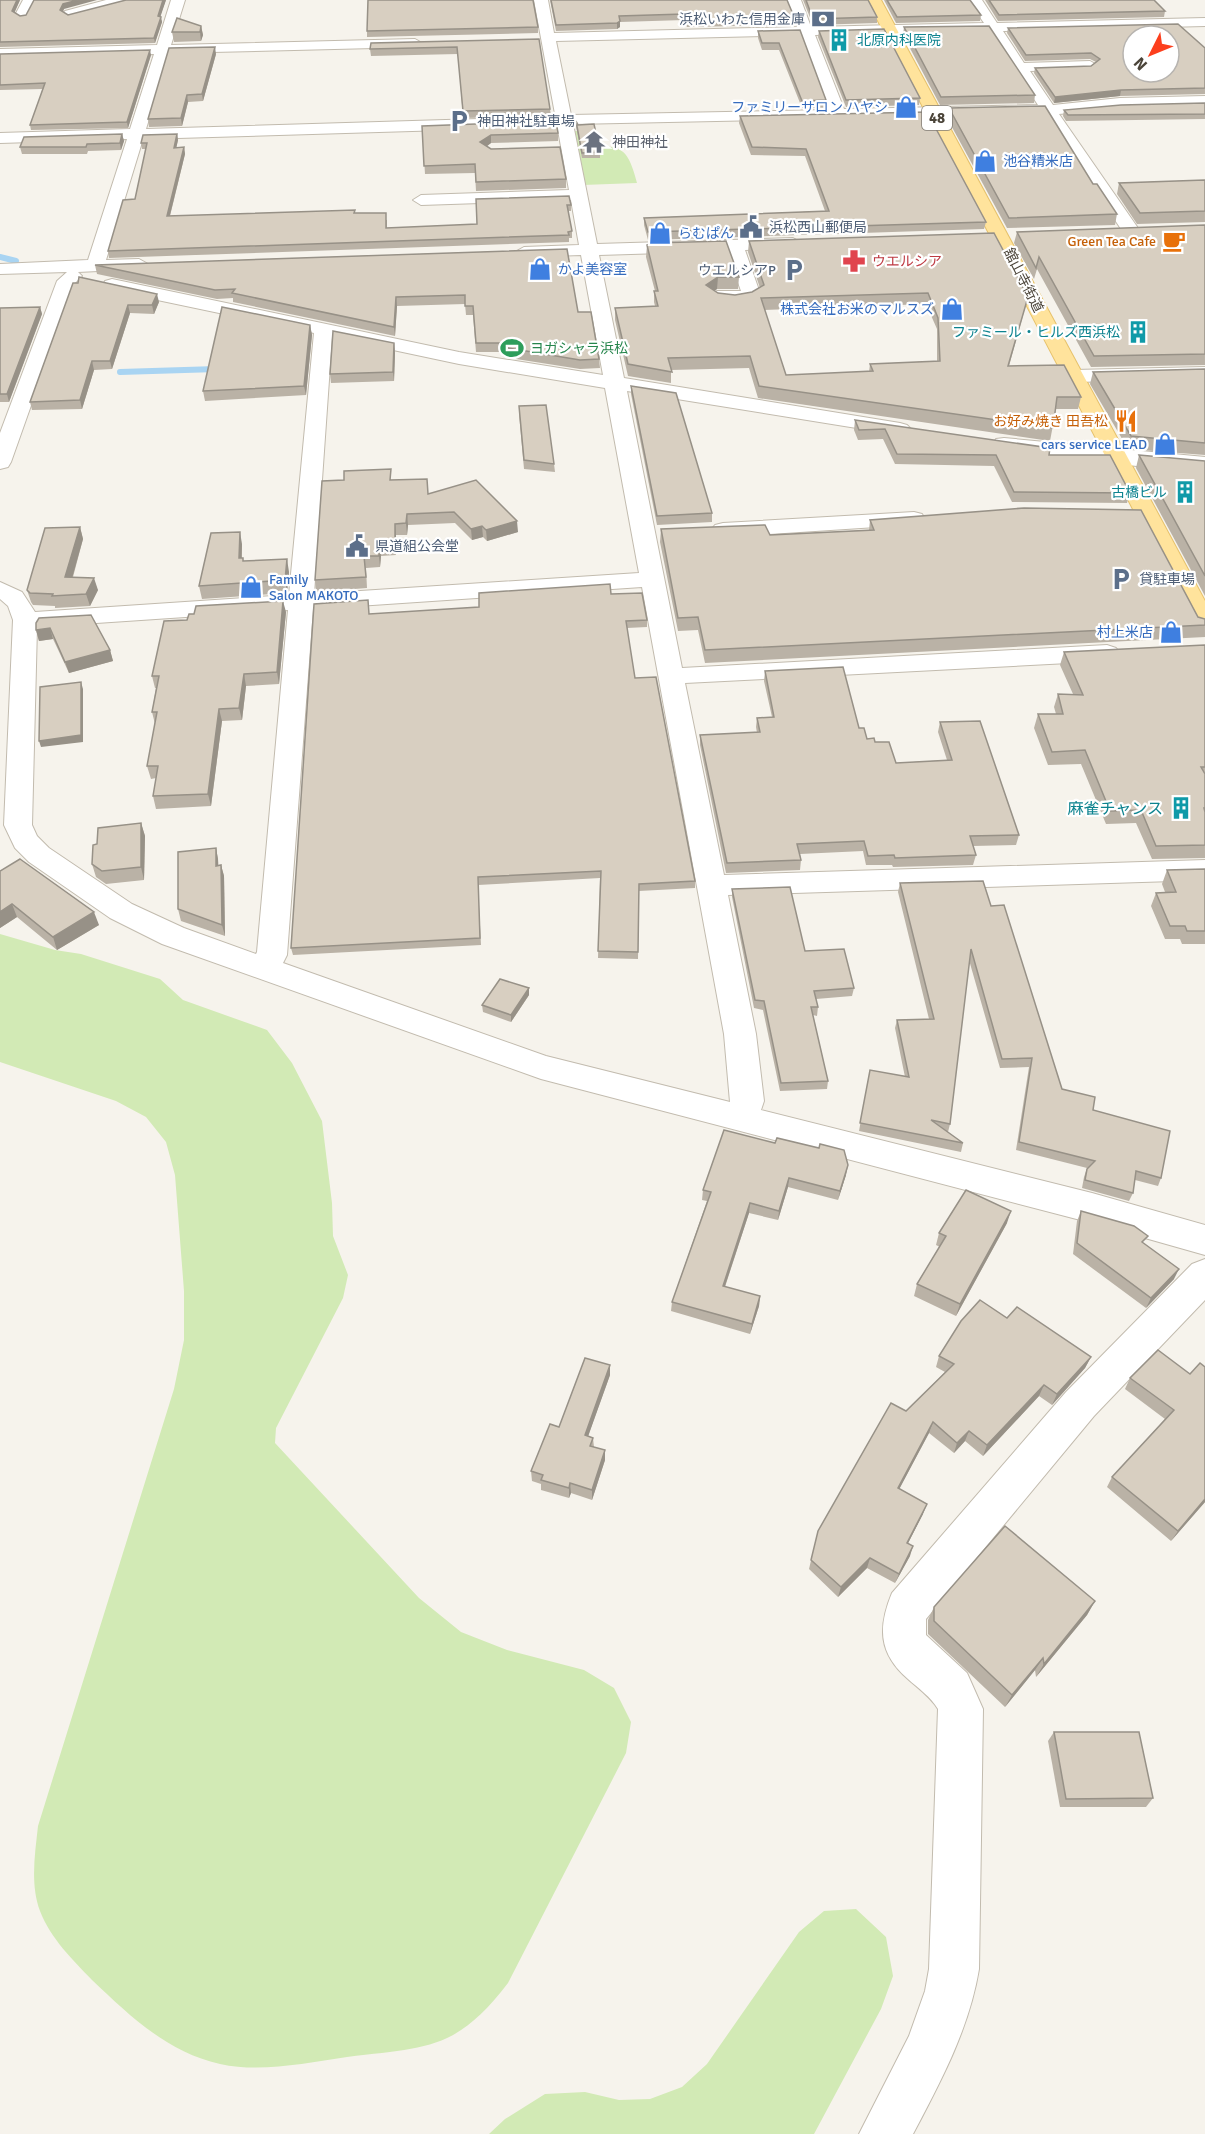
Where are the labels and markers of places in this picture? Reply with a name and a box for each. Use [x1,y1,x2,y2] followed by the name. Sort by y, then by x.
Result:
[810,6,836,32] bank icon: 浜松いわた信用金庫
[679,11,805,28] place label: 浜松いわた信用金庫
[826,27,852,53] building icon: 北原内科医院
[857,32,941,49] place label: 北原内科医院
[893,94,919,120] shop icon: ファミリーサロン ハヤシ
[731,99,888,116] place label: ファミリーサロン ハヤシ
[446,108,472,134] parking icon: 神田神社駐車場
[477,113,575,130] place label: 神田神社駐車場
[581,129,607,155] temple icon: 神田神社
[612,134,668,151] place label: 神田神社
[972,148,998,174] shop icon: 池谷精米店
[1003,153,1073,170] place label: 池谷精米店
[738,214,764,240] public building icon: 浜松西山郵便局
[769,219,867,236] place label: 浜松西山郵便局
[647,220,673,246] shop icon: らむぱん
[678,225,734,242] place label: らむぱん
[1161,228,1187,254] cafe icon: Green Tea Cafe
[1067,233,1156,250] place label: Green Tea Cafe
[841,248,867,274] pharmacy icon: ウエルシア
[872,253,942,270] place label: ウエルシア
[527,256,553,282] shop icon: かよ美容室
[781,257,807,283] parking icon: ウエルシアP
[558,261,627,278] place label: かよ美容室
[698,262,776,279] place label: ウエルシアP
[939,296,965,322] shop icon: 株式会社お米のマルスズ
[780,301,934,318] place label: 株式会社お米のマルスズ
[1125,319,1151,345] building icon: ファミール・ヒルズ西浜松
[952,324,1120,341] place label: ファミール・ヒルズ西浜松
[499,335,525,361] sports icon: ヨガシャラ浜松
[530,340,628,357] place label: ヨガシャラ浜松
[1113,408,1139,434] restaurant icon: お好み焼き 田吾松
[993,413,1108,430] place label: お好み焼き 田吾松
[1152,431,1178,457] shop icon: cars service LEAD
[1041,436,1147,453] place label: cars service LEAD
[1172,479,1198,505] building icon: 古橋ビル
[1111,484,1167,501] place label: 古橋ビル
[344,533,370,559] public building icon: 県道組公会堂
[375,538,459,555] place label: 県道組公会堂
[1108,566,1134,592] parking icon: 貸駐車場
[269,571,358,604] place label: Family Salon MAKOTO
[1139,571,1195,588] place label: 貸駐車場
[238,574,264,600] shop icon: Family Salon MAKOTO
[1158,619,1184,645] shop icon: 村上米店
[1097,624,1153,641] place label: 村上米店
[1168,795,1194,821] building icon: 麻雀チャンス
[1067,799,1163,819] place label: 麻雀チャンス

